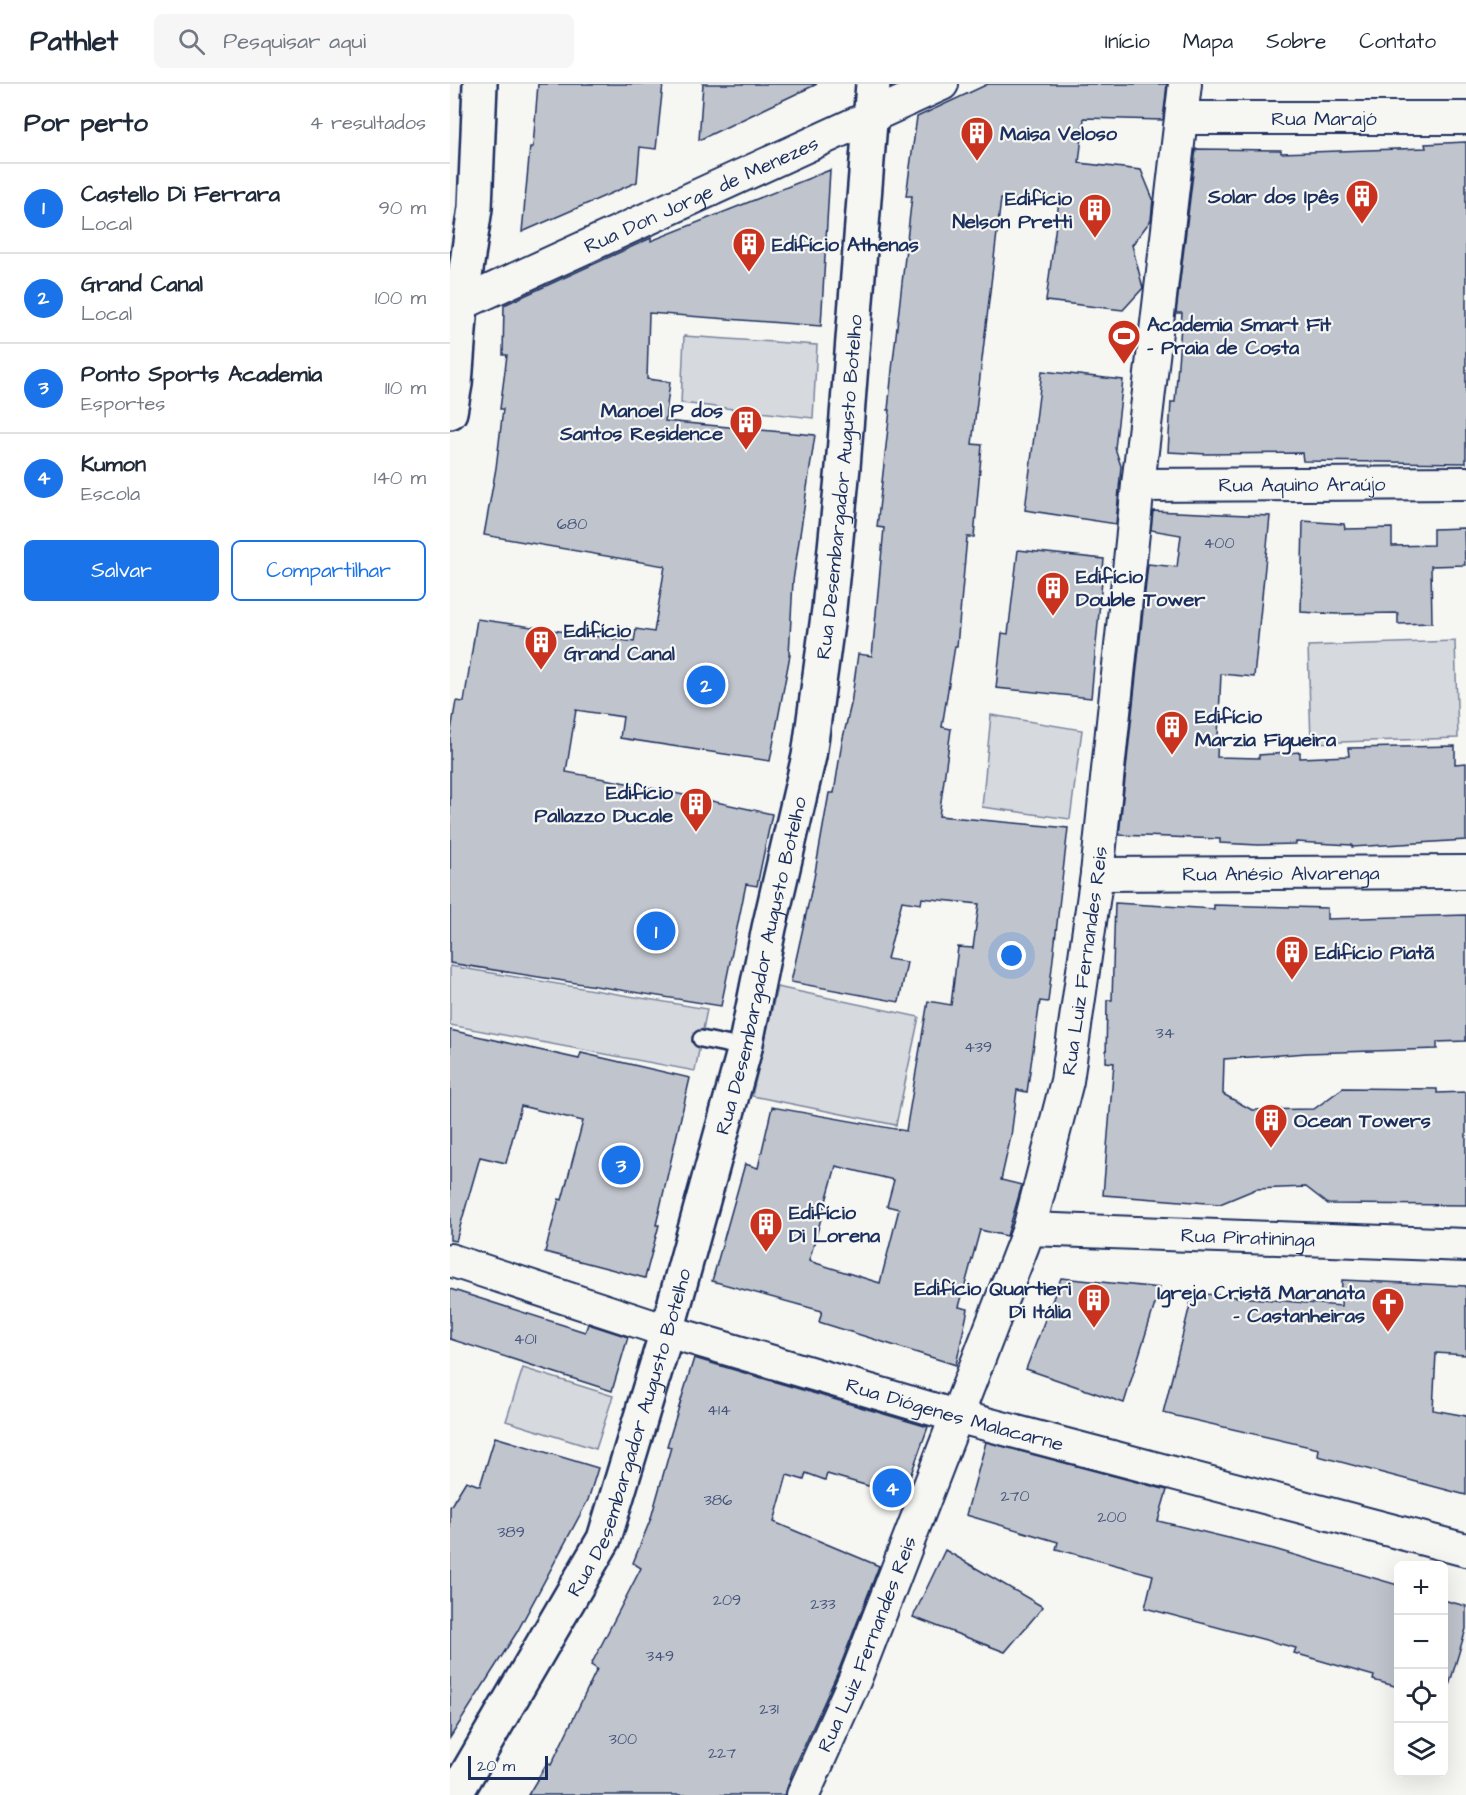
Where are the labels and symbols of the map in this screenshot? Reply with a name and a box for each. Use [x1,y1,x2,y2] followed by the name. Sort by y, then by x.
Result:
[1271,105,1377,133] street label: Rua Marajó
[959,115,995,162] building icon: Maisa Veloso
[1000,120,1118,148] place label: Maisa Veloso
[580,129,823,261] street label: Rua Don Jorge de Menezes
[1344,178,1380,225] building icon: Solar dos Ipês
[1207,183,1339,211] place label: Solar dos Ipês
[952,185,1073,236] place label: Edifício Nelson Pretti
[1077,192,1113,239] building icon: Edifício Nelson Pretti
[731,226,767,273] building icon: Edifício Athenas
[772,231,919,259] place label: Edifício Athenas
[1147,311,1332,362] place label: Academia Smart Fit - Praia de Costa
[809,314,870,661] street label: Rua Desembargador Augusto Botelho
[1106,318,1142,365] sports icon: Academia Smart Fit - Praia de Costa
[559,397,723,448] place label: Manoel P dos Santos Residence
[728,404,764,451] building icon: Manoel P dos Santos Residence
[1218,470,1386,500] street label: Rua Aquino Araújo
[557,513,587,535] house number: 680
[1203,532,1235,554] house number: 400
[1076,563,1206,614] place label: Edifício Double Tower
[1035,570,1071,617] building icon: Edifício Double Tower
[564,617,675,668] place label: Edifício Grand Canal
[523,624,559,671] building icon: Edifício Grand Canal
[686,662,726,708] pin: 2
[1195,703,1337,755] place label: Edifício Marzia Figueira
[1154,709,1190,756] building icon: Edifício Marzia Figueira
[535,779,674,830] place label: Edifício Pallazzo Ducale
[678,786,714,833] building icon: Edifício Pallazzo Ducale
[709,794,814,1138] street label: Rua Desembargador Augusto Botelho
[1055,845,1115,1077] street label: Rua Luiz Fernandes Reis
[1182,859,1380,889] street label: Rua Anésio Alvarenga
[636,908,676,954] pin: 1
[1274,934,1310,981] building icon: Edifício Piatã
[1315,939,1435,967] place label: Edifício Piatã
[997,941,1026,970] your location
[1155,1022,1175,1044] house number: 34
[964,1036,992,1058] house number: 439
[1253,1102,1289,1149] building icon: Ocean Towers
[1294,1107,1431,1135] place label: Ocean Towers
[602,1142,640,1188] pin: 3
[789,1199,881,1250] place label: Edifício Di Lorena
[748,1206,784,1253] building icon: Edifício Di Lorena
[1180,1222,1315,1255] street label: Rua Piratininga
[560,1265,699,1602] street label: Rua Desembargador Augusto Botelho
[914,1275,1072,1326] place label: Edifício Quartieri Di Itália
[1157,1279,1366,1330] place label: Igreja Cristã Maranata - Castanheiras
[1076,1282,1112,1329] building icon: Edifício Quartieri Di Itália
[1370,1286,1406,1333] church icon: Igreja Cristã Maranata - Castanheiras
[513,1328,537,1350] house number: 401
[842,1371,1067,1459] street label: Rua Diógenes Malacarne
[707,1399,731,1421] house number: 414
[872,1466,912,1510] pin: 4
[1000,1485,1030,1507] house number: 270
[704,1489,732,1511] house number: 386
[1097,1506,1127,1528] house number: 200
[497,1521,525,1543] house number: 389
[811,1532,924,1757] street label: Rua Luiz Fernandes Reis
[713,1589,741,1611] house number: 209
[810,1593,836,1615] house number: 233
[646,1645,674,1667] house number: 349
[759,1698,779,1720] house number: 231
[609,1728,637,1750] house number: 300
[708,1742,736,1764] house number: 227
[468,1753,548,1780] scale bar

